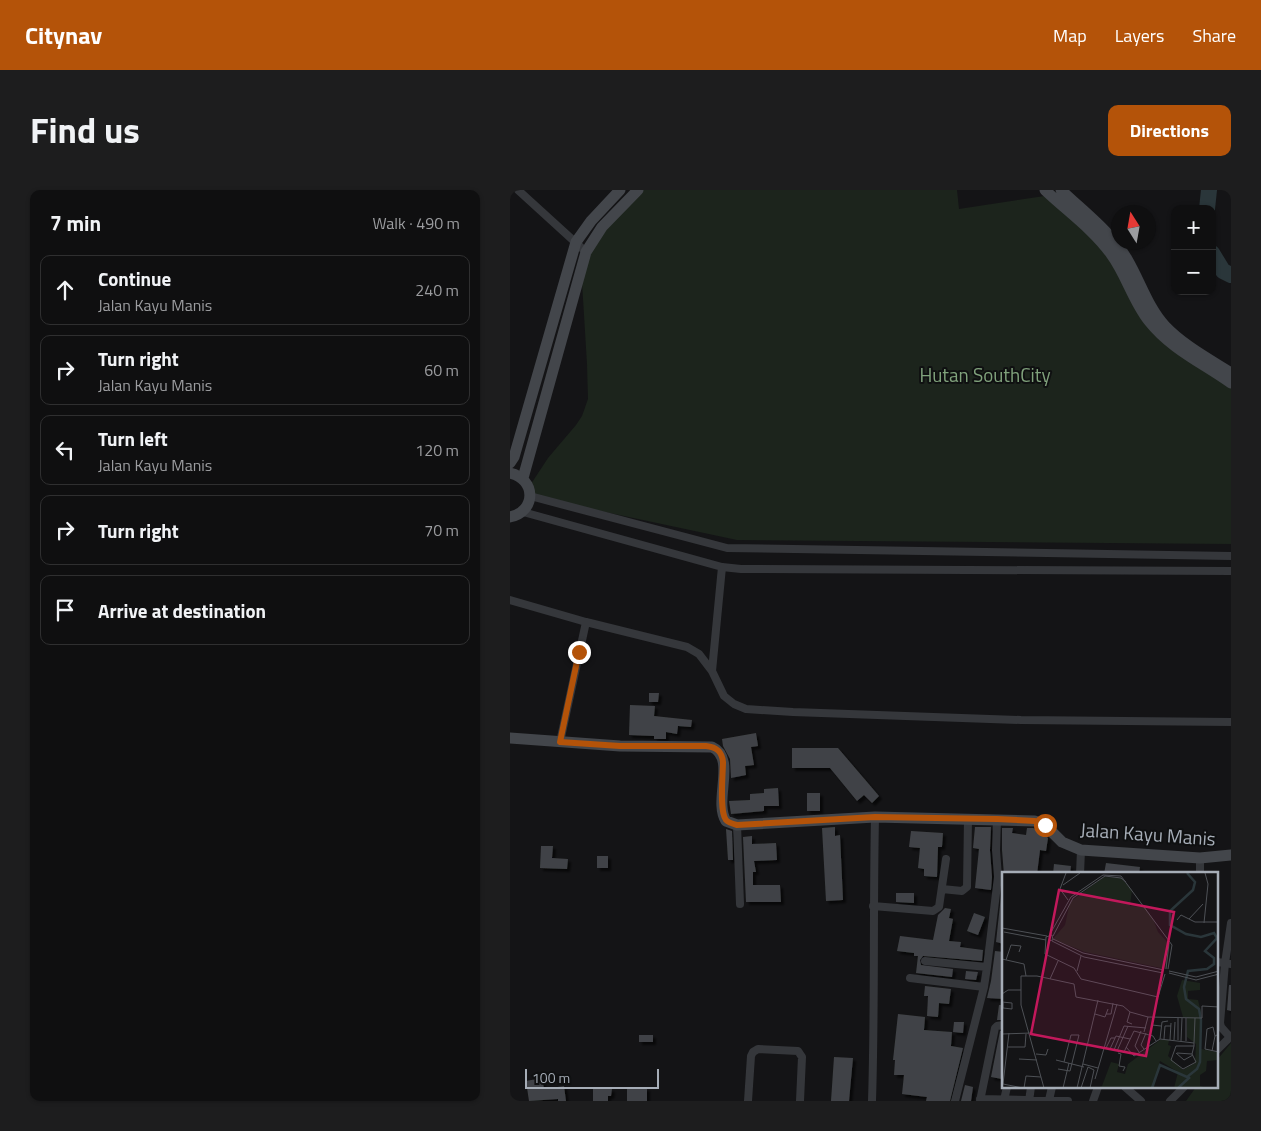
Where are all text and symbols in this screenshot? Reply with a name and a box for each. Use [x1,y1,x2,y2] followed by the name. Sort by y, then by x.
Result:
[25,17,102,53] text: Citynav
[1053,22,1087,49] text: Map
[1115,22,1164,49] text: Layers
[1192,22,1236,49] text: Share
[30,103,140,157] text: Find us
[1108,105,1231,156] button: Directions
[1111,205,1156,250] north arrow
[1171,205,1216,295] map controls
[1171,205,1216,250] button: +
[50,207,101,239] text: 7 min
[372,211,460,235] text: Walk · 490 m
[1171,250,1216,295] button: −
[98,264,171,293] text: Continue
[51,276,79,304] icon: ahead
[415,278,459,302] text: 240 m
[98,293,212,317] text: Jalan Kayu Manis
[98,344,179,373] text: Turn right
[51,356,79,384] icon: right
[424,358,459,382] text: 60 m
[919,360,1051,389] park label: Hutan SouthCity
[98,373,212,397] text: Jalan Kayu Manis
[98,424,168,453] text: Turn left
[51,436,79,464] icon: left
[415,438,459,462] text: 120 m
[98,453,212,477] text: Jalan Kayu Manis
[51,516,79,544] icon: right
[98,516,179,545] text: Turn right
[424,518,459,542] text: 70 m
[51,596,79,624] icon: arrive
[98,596,266,625] text: Arrive at destination
[568,641,591,664] route end
[1034,814,1057,837] route start
[1079,814,1217,853] street label: Jalan Kayu Manis
[1002,872,1218,1088] inset map
[525,1066,659,1089] scale bar
[532,1067,570,1088] text: 100 m

